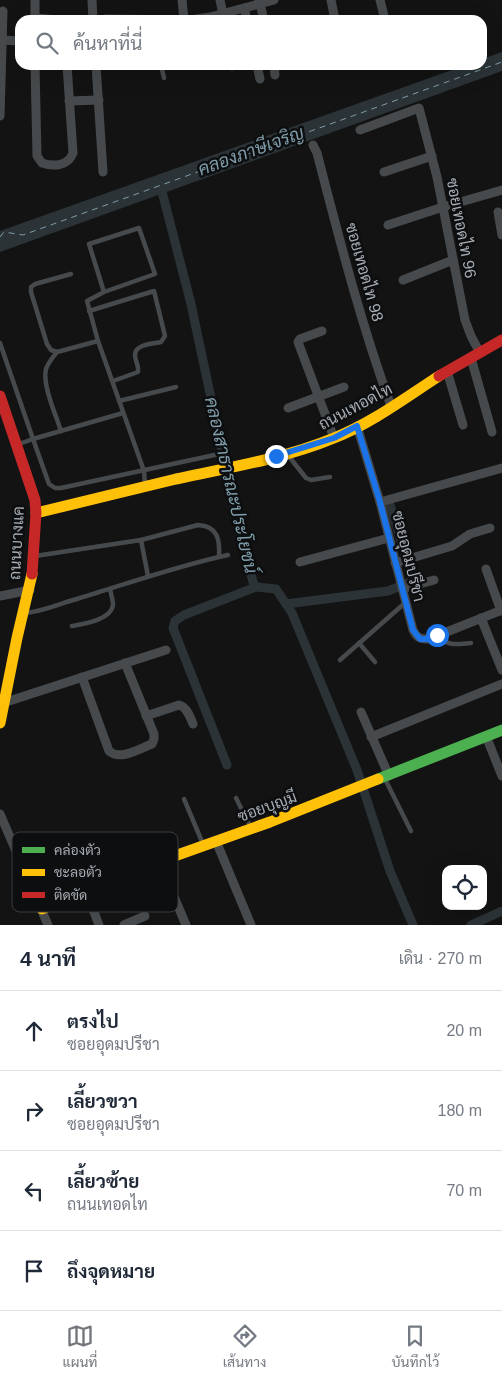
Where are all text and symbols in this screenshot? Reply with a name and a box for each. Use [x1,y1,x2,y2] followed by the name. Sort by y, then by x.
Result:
[15,15,487,70] search box
[33,29,61,57] icon: search
[73,33,142,54] text: ค้นหาที่นี่
[194,120,307,180] water label: คลองภาษีเจริญ
[443,176,483,280] street label: ซอยเทอดไท 96
[342,220,390,323] street label: ซอยเทอดไท 98
[314,377,395,433] street label: ถนนเทอดไท
[201,394,265,578] water label: คลองสาธารณะประโยชน์
[265,445,288,468] route end
[6,506,27,580] street label: ถนนบางแค
[386,508,431,604] street label: ซอยอุดมปรีชา
[426,624,449,647] route start
[234,785,300,828] street label: ซอยบุญมี
[12,832,178,912] legend
[54,842,101,858] text: คล่องตัว
[54,864,102,880] text: ชะลอตัว
[442,865,487,910] map controls
[442,865,487,910] button: locate
[54,887,87,903] text: ติดขัด
[20,947,76,970] text: 4 นาที
[399,950,482,967] text: เดิน · 270 m
[67,1011,119,1032] text: ตรงไป
[20,1017,48,1045] icon: ahead
[446,1022,482,1039] text: 20 m
[67,1036,160,1053] text: ซอยอุดมปรีชา
[67,1091,138,1112] text: เลี้ยวขวา
[20,1097,48,1125] icon: right
[438,1102,482,1119] text: 180 m
[67,1116,160,1133] text: ซอยอุดมปรีชา
[67,1171,139,1192] text: เลี้ยวซ้าย
[20,1177,48,1205] icon: left
[446,1182,482,1199] text: 70 m
[67,1196,148,1213] text: ถนนเทอดไท
[20,1257,48,1285] icon: arrive
[67,1261,155,1282] text: ถึงจุดหมาย
[63,1322,98,1370] tab: แผนที่
[223,1322,266,1370] tab: เส้นทาง
[392,1322,439,1370] tab: บันทึกไว้

